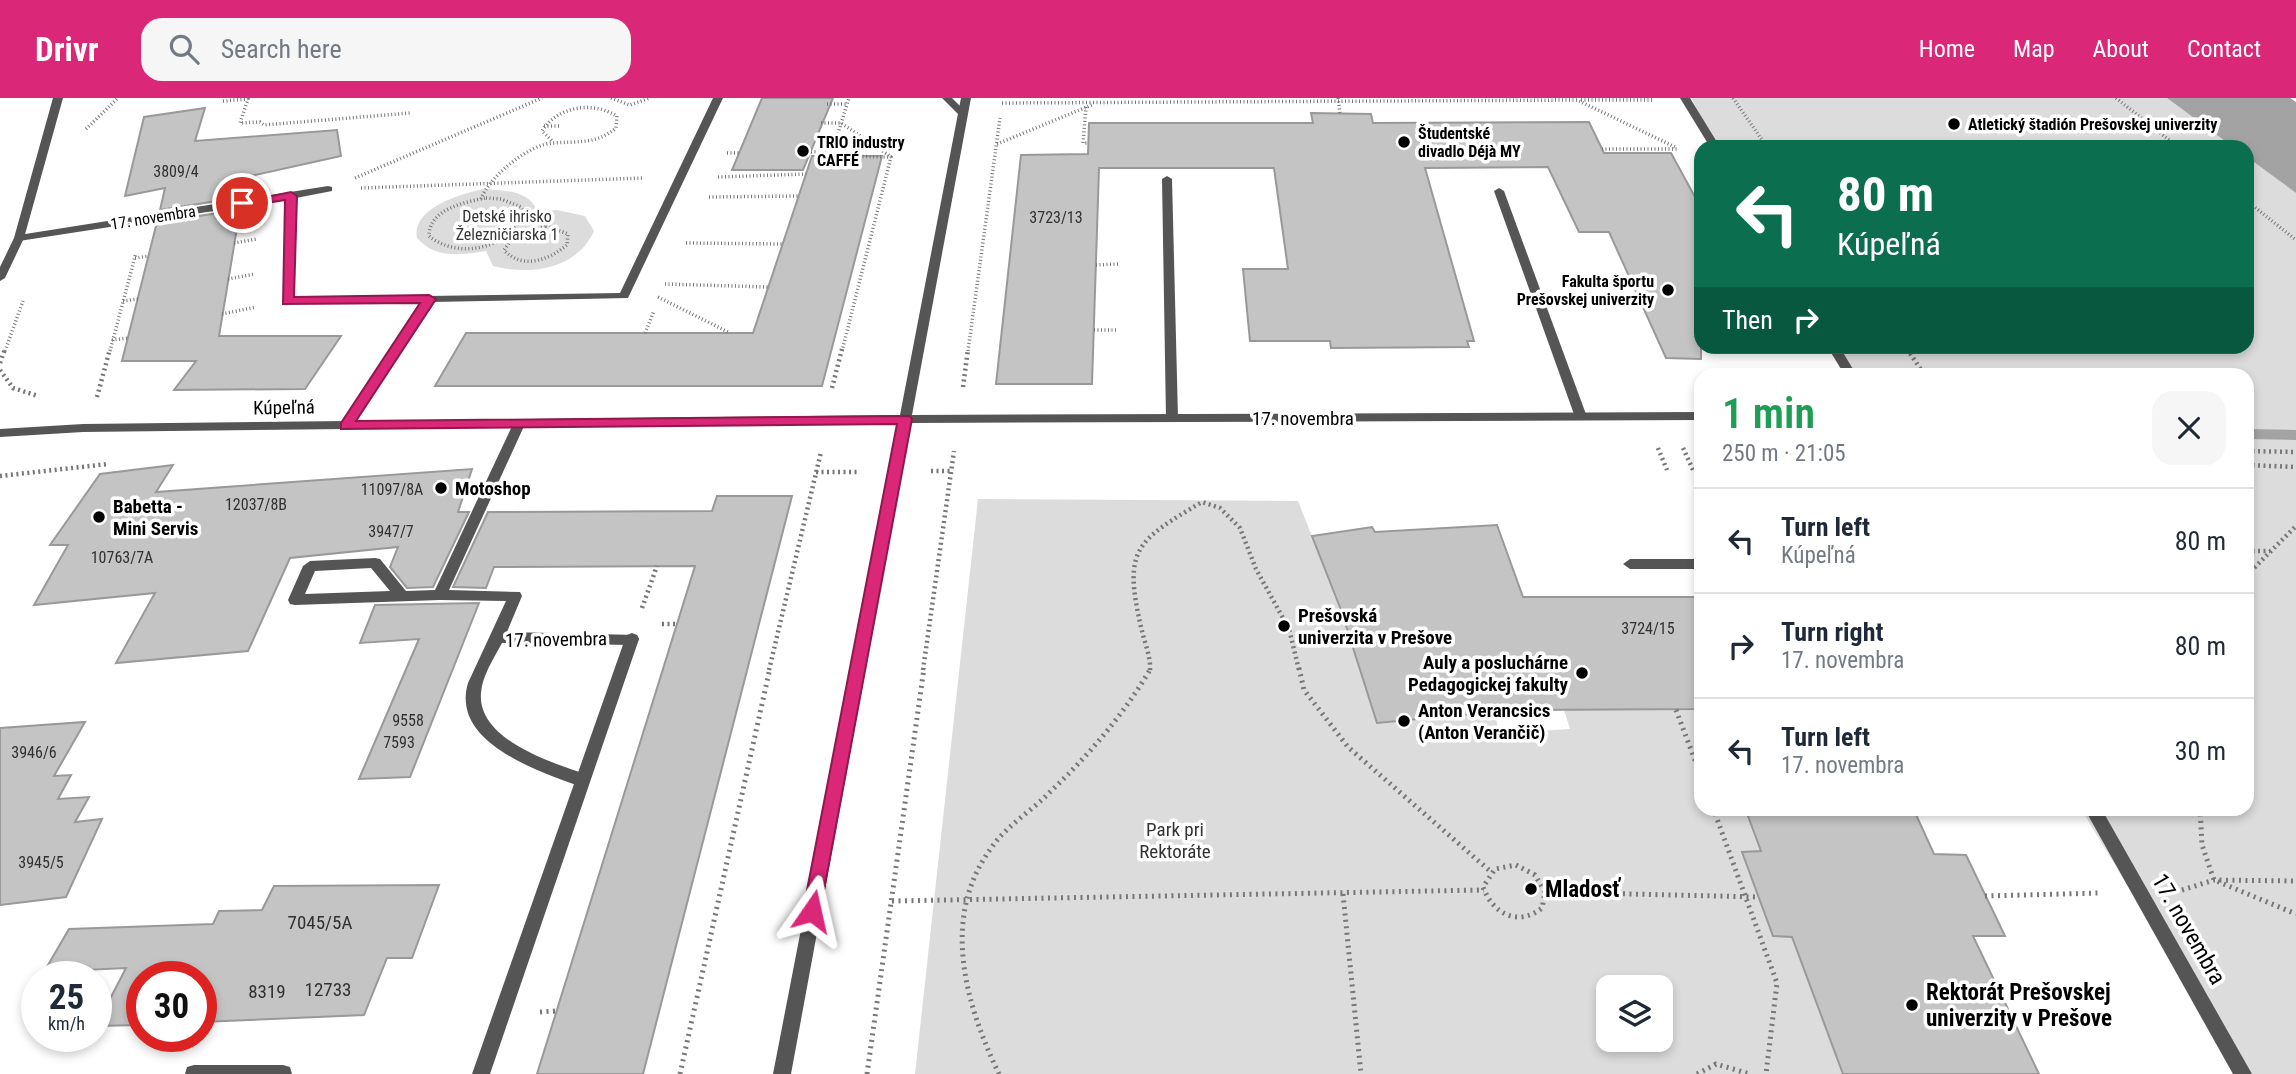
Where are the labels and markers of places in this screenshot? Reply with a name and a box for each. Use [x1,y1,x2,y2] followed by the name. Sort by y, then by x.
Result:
[1968,115,2217,134] place label: Atletický štadión Prešovskej univerzity
[1946,116,1962,132] marker: Atletický štadión Prešovskej univerzity
[1418,124,1521,161] place label: Študentské divadlo Déjà MY
[817,133,905,170] place label: TRIO industry CAFFÉ
[1396,134,1412,150] marker: Študentské divadlo Déjà MY
[795,143,811,159] marker: TRIO industry CAFFÉ
[212,173,272,233] pin
[1517,272,1654,309] place label: Fakulta športu Prešovskej univerzity
[1660,282,1676,298] marker: Fakulta športu Prešovskej univerzity
[455,477,531,500] place label: Motoshop
[433,480,449,496] marker: Motoshop
[113,495,198,540] place label: Babetta - Mini Servis
[91,509,107,525] marker: Babetta - Mini Servis
[1298,604,1452,649] place label: Prešovská univerzita v Prešove
[1276,618,1292,634] marker: Prešovská univerzita v Prešove
[1408,651,1569,696] place label: Auly a posluchárne Pedagogickej fakulty
[1574,665,1590,681] marker: Auly a posluchárne Pedagogickej fakulty
[1418,699,1551,744] place label: Anton Verancsics (Anton Verančič)
[1396,713,1412,729] marker: Anton Verancsics (Anton Verančič)
[1545,876,1621,903] place label: Mladosť
[1523,881,1539,897] marker: Mladosť
[1926,979,2112,1032] place label: Rektorát Prešovskej univerzity v Prešove
[1904,997,1920,1013] marker: Rektorát Prešovskej univerzity v Prešove

